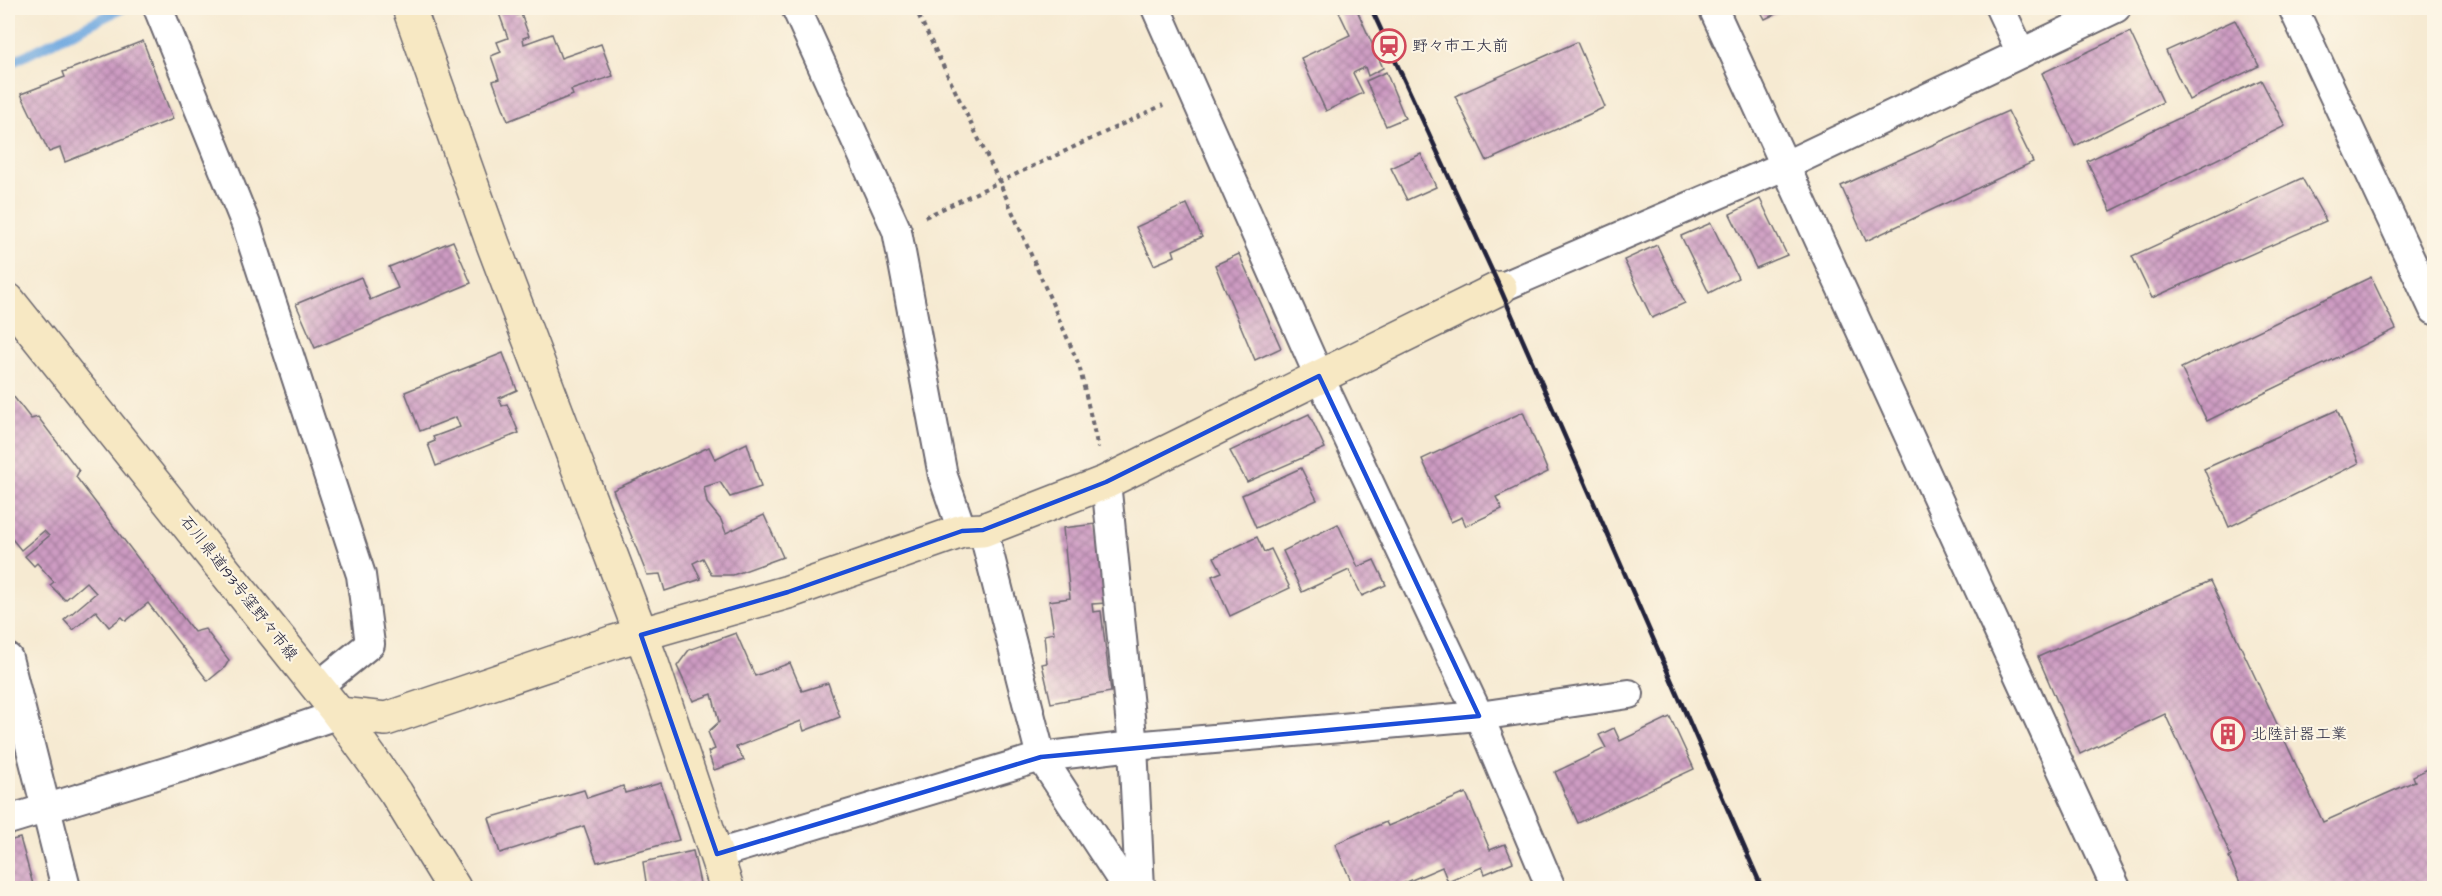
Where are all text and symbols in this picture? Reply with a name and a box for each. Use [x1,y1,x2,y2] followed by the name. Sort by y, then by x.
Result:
[1371,28,1407,64] station icon: 野々市工大前
[1412,35,1508,57] place label: 野々市工大前
[175,511,303,665] street label: 石川県道193号窪野々市線
[2210,716,2246,752] building icon: 北陸計器工業
[2251,723,2347,745] place label: 北陸計器工業

